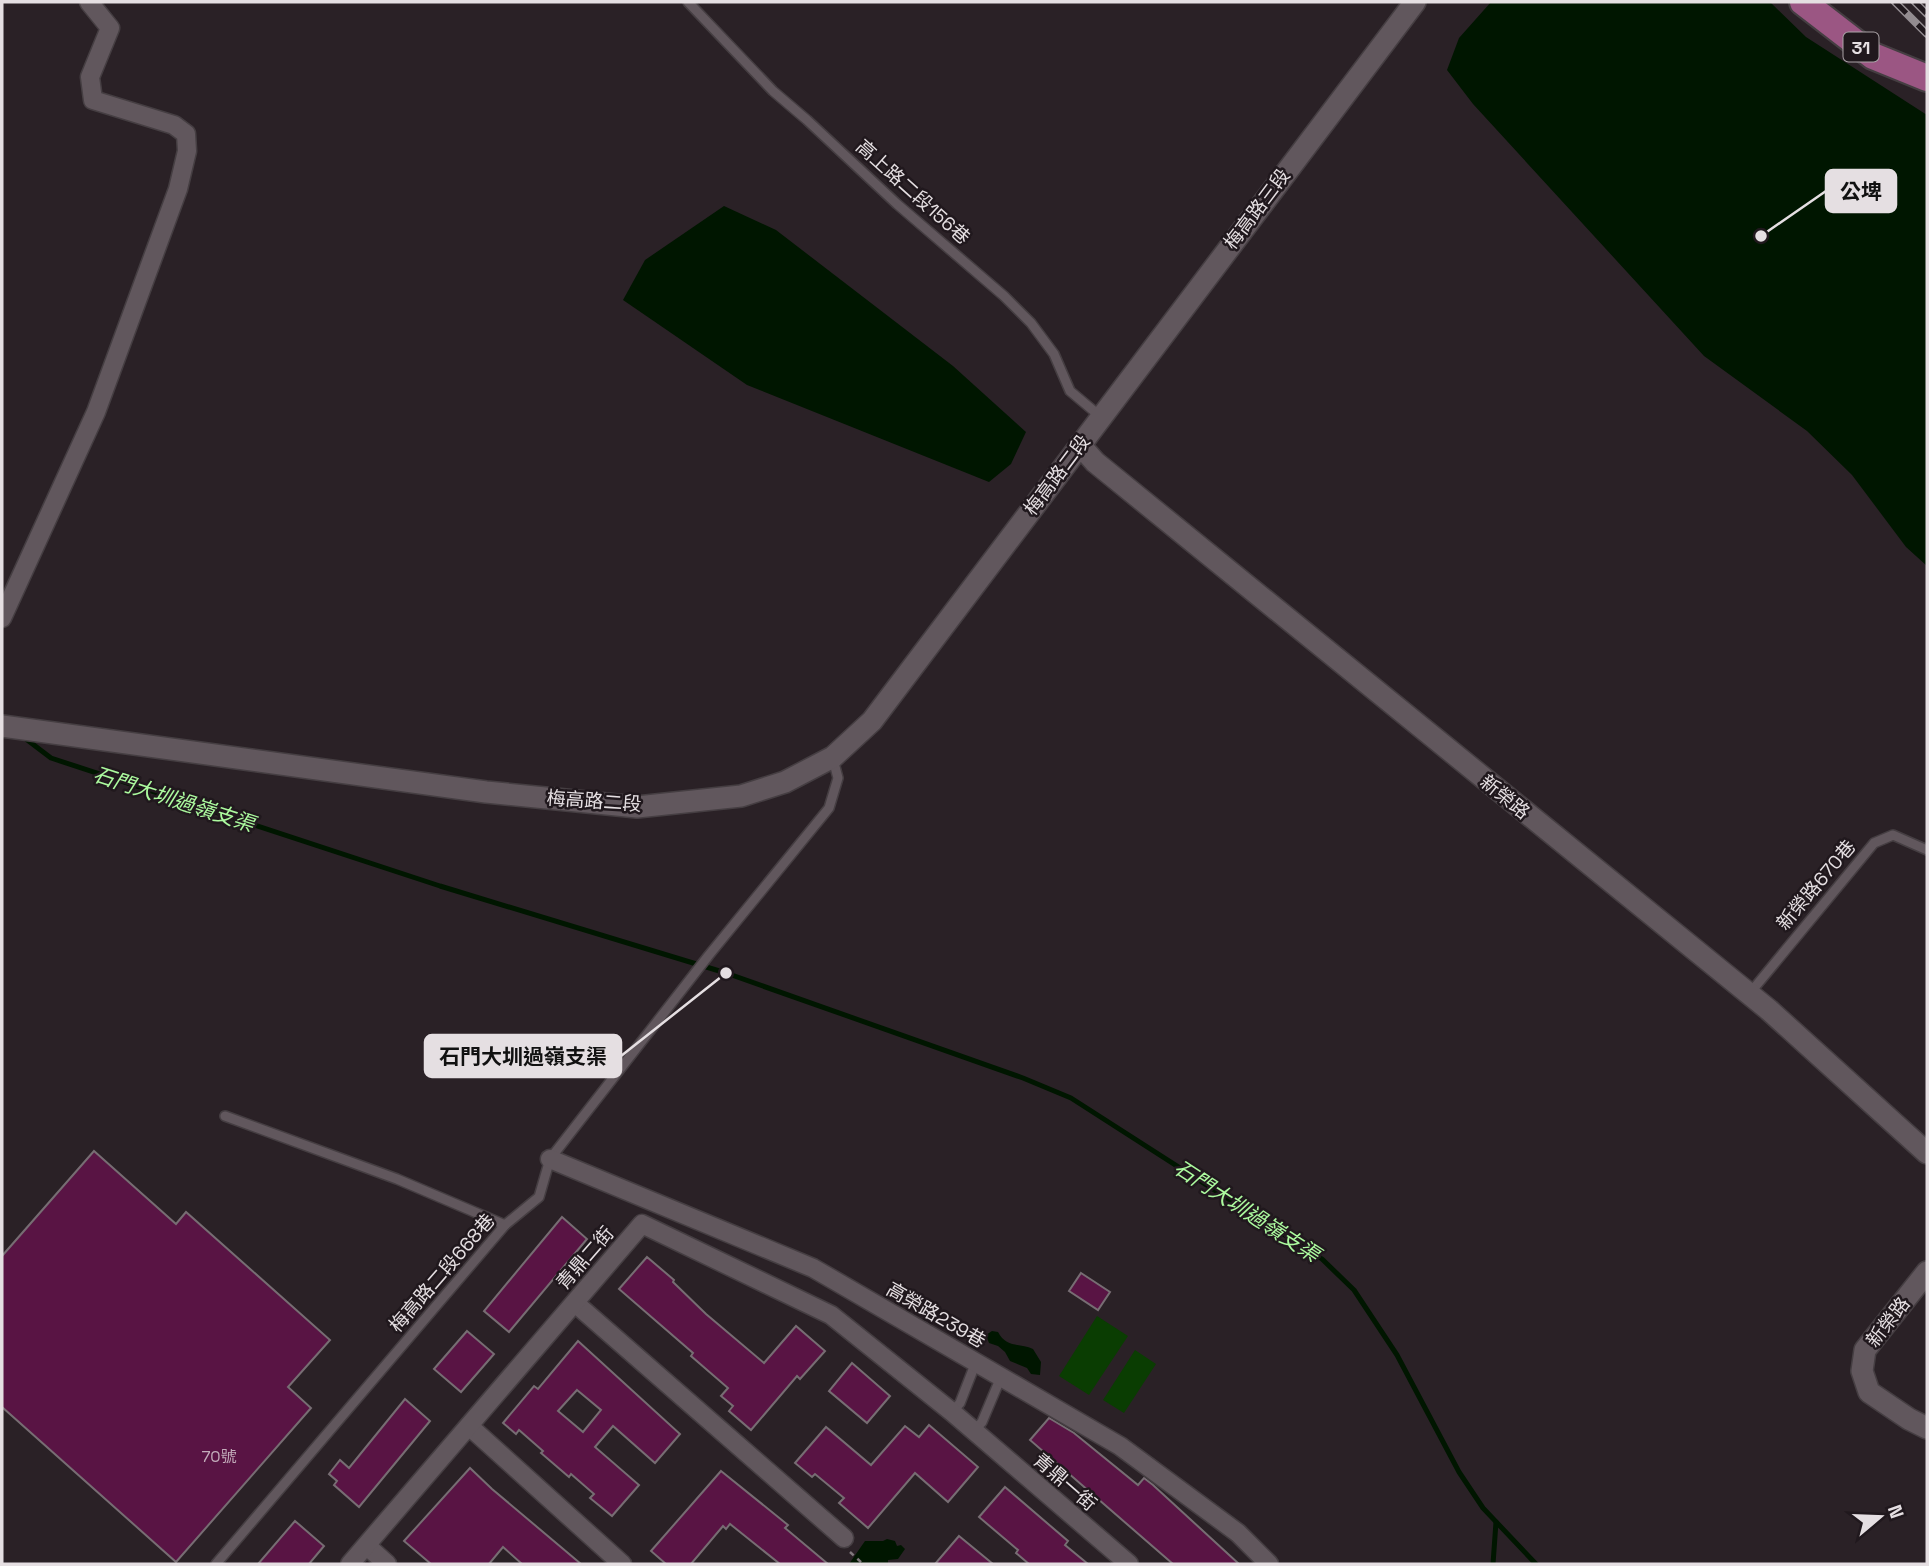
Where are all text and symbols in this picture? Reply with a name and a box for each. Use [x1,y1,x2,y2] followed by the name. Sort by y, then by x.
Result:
[1843,32,1878,62] road number: 31
[851,134,975,250] street label: 高上路二段156巷
[1218,164,1296,254] street label: 梅高路三段
[1826,170,1896,212] callout: 公埤
[1840,178,1882,205] text: 公埤
[1018,430,1096,520] street label: 梅高路二段
[90,760,261,839] water label: 石門大圳過嶺支渠
[1475,769,1535,825] street label: 新榮路
[546,785,642,817] street label: 梅高路二段
[1771,835,1861,935] street label: 新榮路670巷
[425,1035,621,1077] callout: 石門大圳過嶺支渠
[439,1043,607,1070] text: 石門大圳過嶺支渠
[1169,1154,1327,1270] water label: 石門大圳過嶺支渠
[384,1209,500,1337] street label: 梅高路二段668巷
[551,1221,619,1295] street label: 青鼎二街
[882,1277,990,1353] street label: 高榮路239巷
[1861,1292,1915,1352] street label: 新榮路
[201,1446,237,1467] house number: 70號
[1028,1448,1102,1516] street label: 青鼎一街
[1845,1482,1915,1552] north arrow
[1882,1502,1909,1522] text: N

